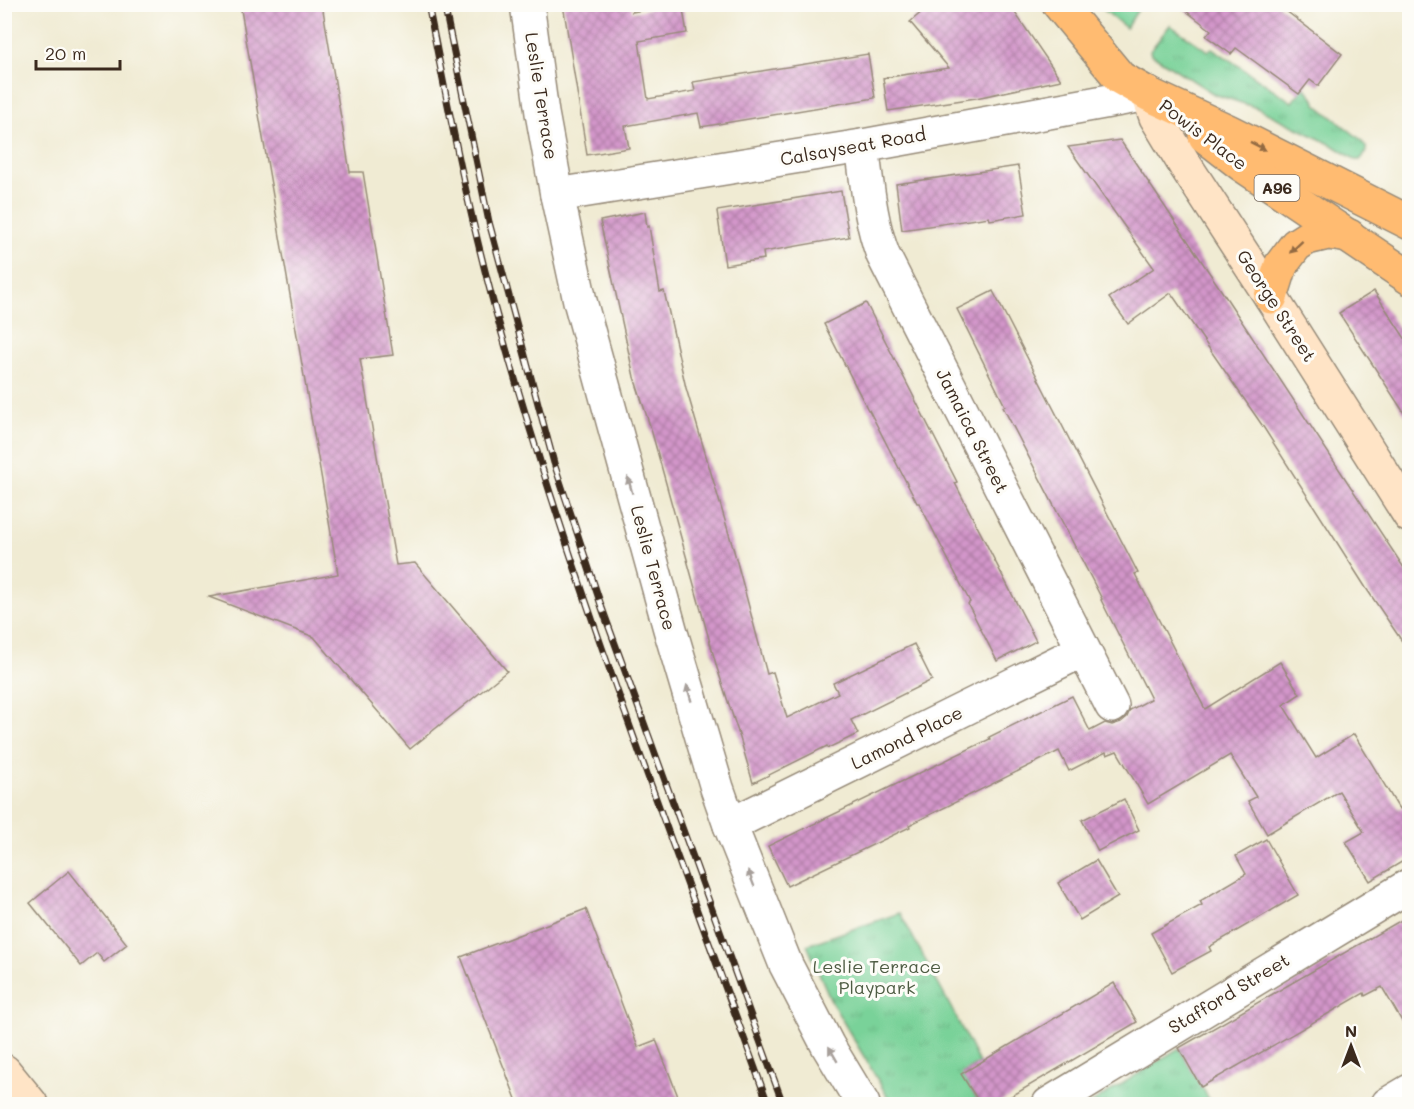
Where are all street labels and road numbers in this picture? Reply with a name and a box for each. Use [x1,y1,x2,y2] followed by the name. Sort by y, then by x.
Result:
[520,31,564,161] street label: Leslie Terrace
[1155,93,1252,175] street label: Powis Place
[778,121,928,171] street label: Calsayseat Road
[1254,175,1300,201] road number: A96
[1232,245,1322,366] street label: George Street
[931,364,1015,497] street label: Jamaica Street
[626,503,682,633] street label: Leslie Terrace
[847,700,966,774] street label: Lamond Place
[1163,947,1294,1039] street label: Stafford Street

